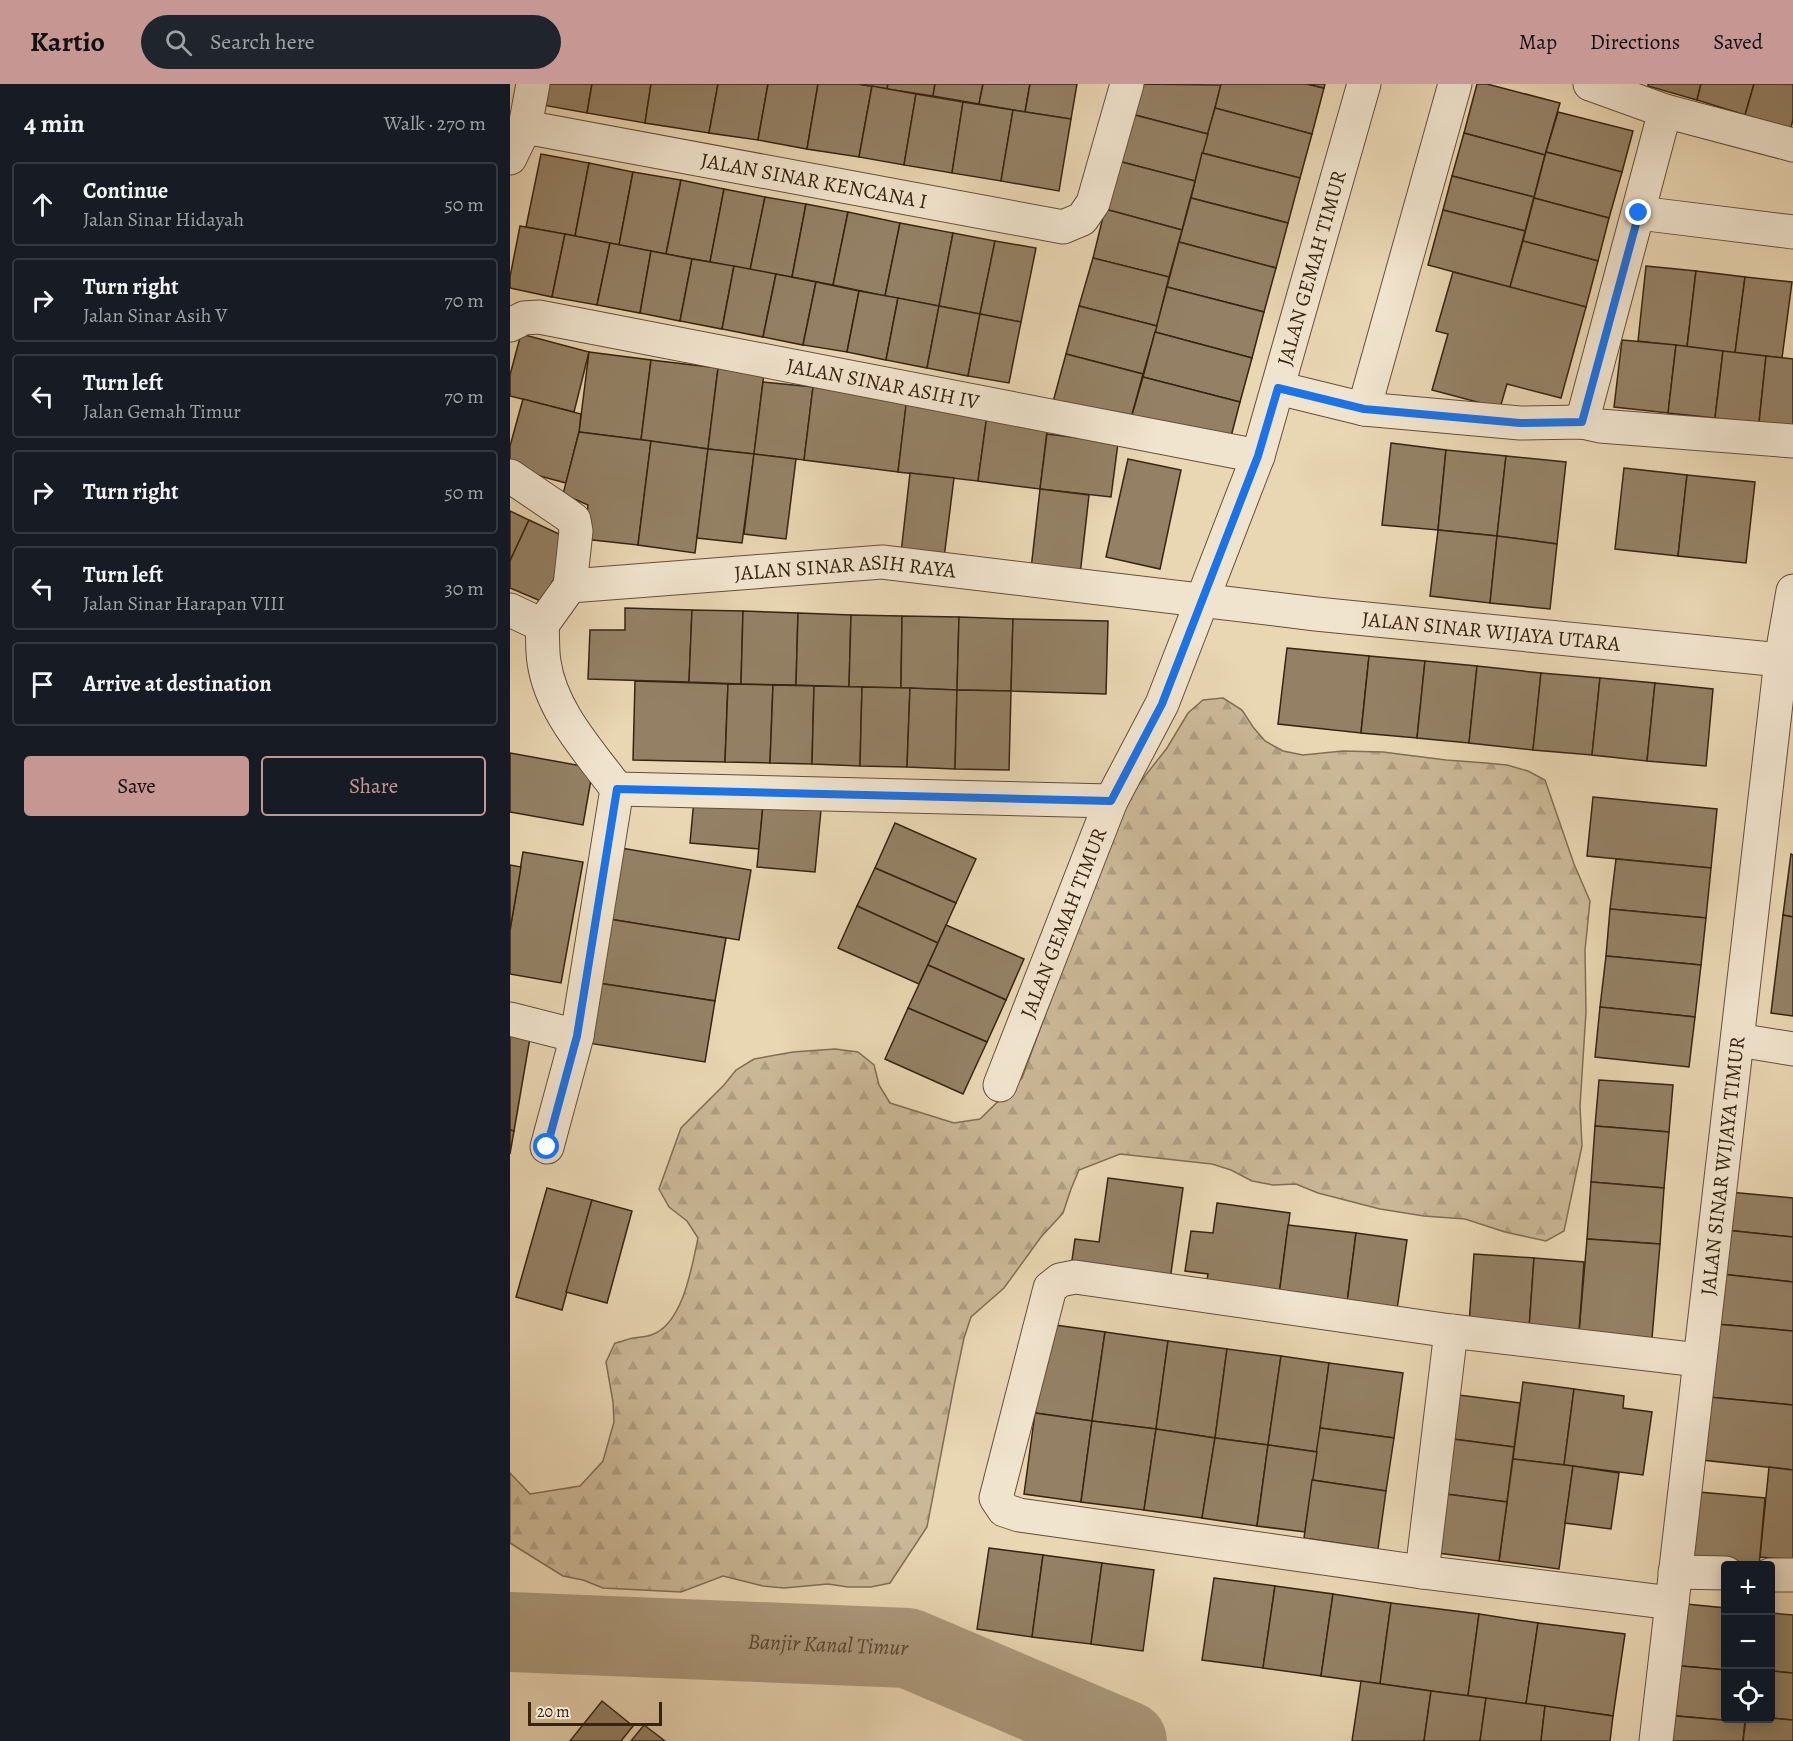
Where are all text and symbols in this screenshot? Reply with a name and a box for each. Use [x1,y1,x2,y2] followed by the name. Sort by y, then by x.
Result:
[141,15,561,69] search box
[30,23,105,61] text: Kartio
[162,26,195,59] icon: search
[210,27,315,57] text: Search here
[1519,28,1557,56] text: Map
[1590,28,1680,56] text: Directions
[1713,28,1763,56] text: Saved
[24,106,85,141] text: 4 min
[384,110,486,137] text: Walk · 270 m
[699,146,930,215] street label: JALAN SINAR KENCANA I
[1270,167,1353,369] street label: JALAN GEMAH TIMUR
[83,176,168,206] text: Continue
[26,188,59,221] icon: ahead
[444,191,484,218] text: 50 m
[1625,199,1651,225] route end
[83,206,244,233] text: Jalan Sinar Hidayah
[83,272,179,302] text: Turn right
[26,284,59,317] icon: right
[444,287,484,314] text: 70 m
[83,302,228,329] text: Jalan Sinar Asih V
[784,351,982,416] street label: JALAN SINAR ASIH IV
[83,368,163,398] text: Turn left
[26,380,59,413] icon: left
[444,383,484,410] text: 70 m
[83,398,241,425] text: Jalan Gemah Timur
[26,476,59,509] icon: right
[83,477,179,507] text: Turn right
[444,479,484,506] text: 50 m
[733,548,958,587] street label: JALAN SINAR ASIH RAYA
[83,560,163,590] text: Turn left
[26,572,59,605] icon: left
[444,575,484,602] text: 30 m
[83,590,285,617] text: Jalan Sinar Harapan VIII
[1361,605,1622,658] street label: JALAN SINAR WIJAYA UTARA
[26,668,59,701] icon: arrive
[83,669,272,699] text: Arrive at destination
[24,756,249,816] button: Save
[261,756,486,816] button: Share
[1013,824,1113,1022] street label: JALAN GEMAH TIMUR
[1694,1035,1751,1297] street label: JALAN SINAR WIJAYA TIMUR
[533,1133,559,1159] route start
[1721,1561,1775,1723] map controls
[1721,1561,1775,1615] button: +
[1721,1615,1775,1669] button: −
[747,1627,910,1663] water label: Banjir Kanal Timur
[1721,1669,1775,1723] button: locate
[528,1699,662,1726] scale bar
[537,1701,570,1723] text: 20 m

